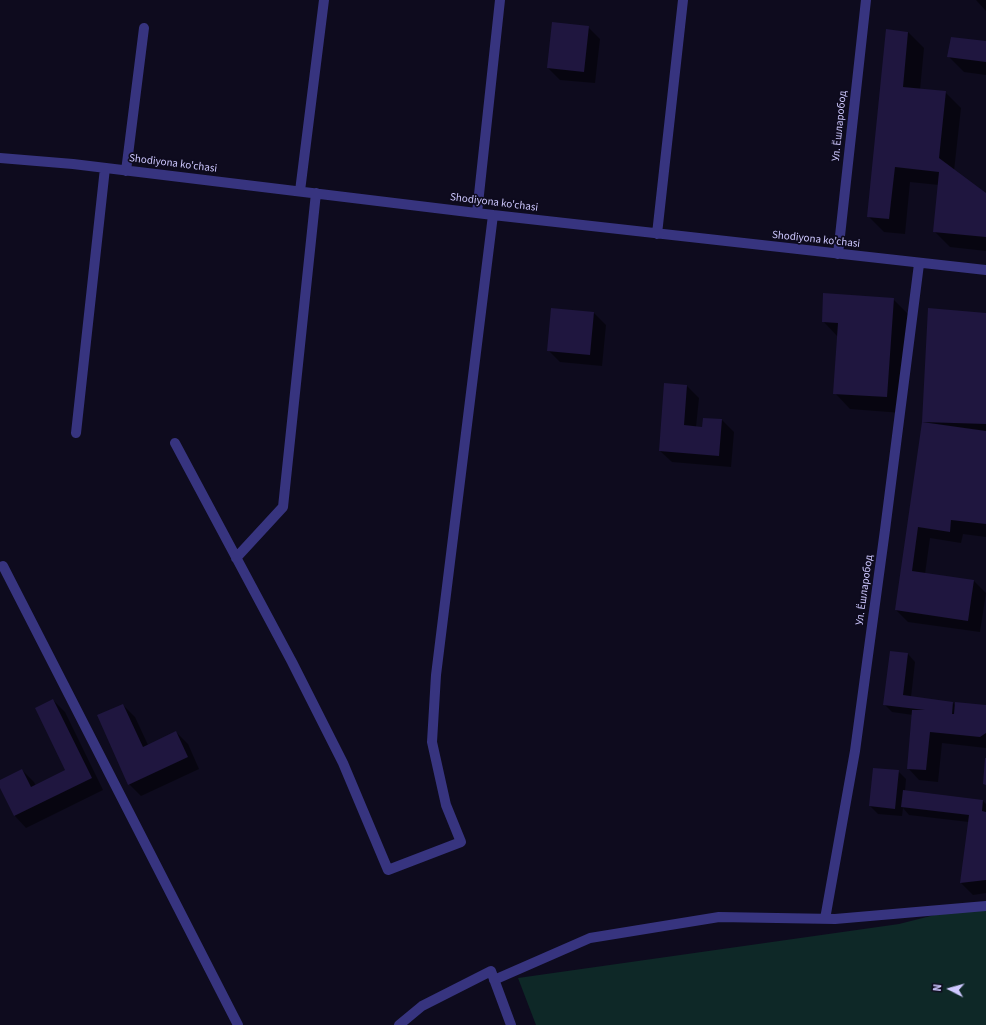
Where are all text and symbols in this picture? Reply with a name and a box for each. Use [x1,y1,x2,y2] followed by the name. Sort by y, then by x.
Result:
[830,90,850,162] street label: Ул. Ёшларобод
[128,152,218,176] street label: Shodiyona ko'chasi
[449,191,539,215] street label: Shodiyona ko'chasi
[771,229,861,251] street label: Shodiyona ko'chasi
[854,554,876,626] street label: Ул. Ёшларобод
[930,969,970,1009] north arrow
[930,983,945,992] text: N

